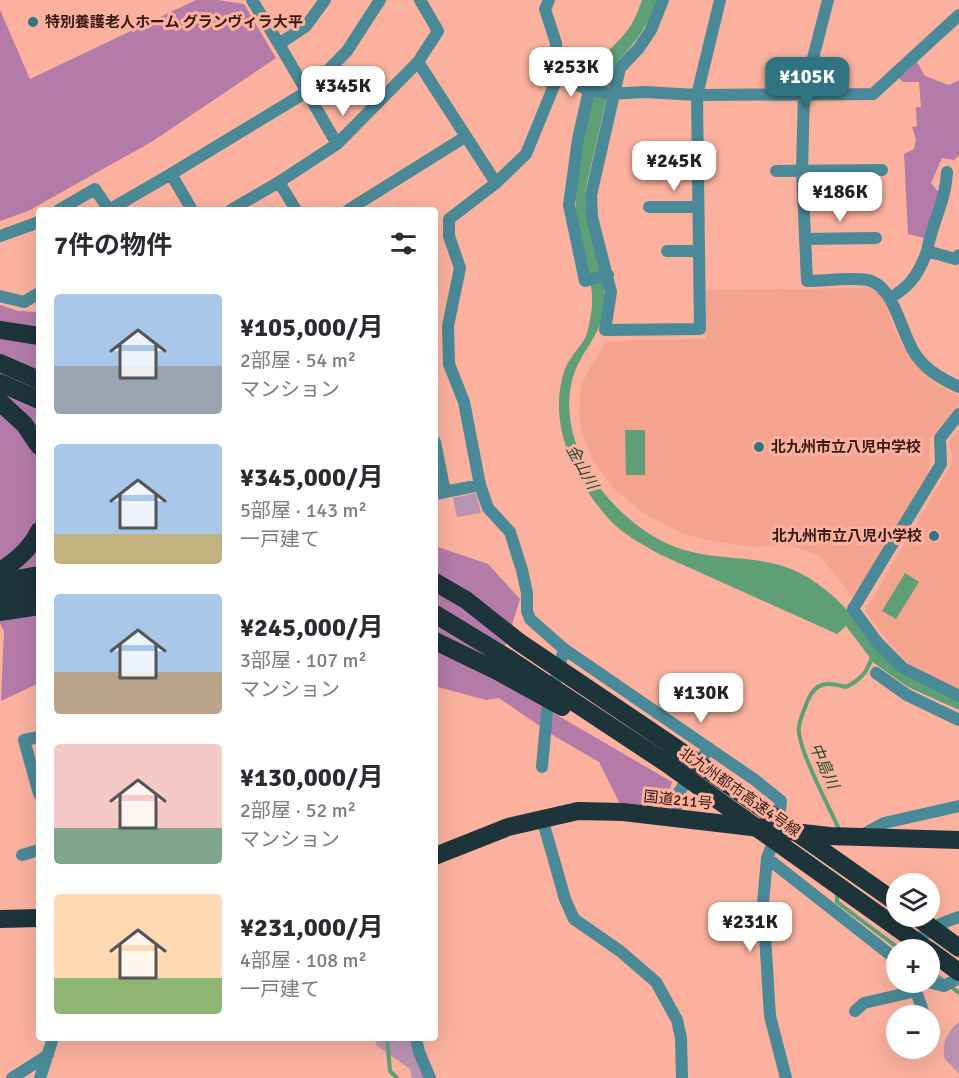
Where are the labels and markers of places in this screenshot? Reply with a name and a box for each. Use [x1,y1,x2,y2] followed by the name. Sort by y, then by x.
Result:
[45,13,303,31] place label: 特別養護老人ホーム グランヴィラ大平
[26,15,40,29] marker: 特別養護老人ホーム グランヴィラ大平
[529,47,613,98] pin: ¥253K
[765,57,849,108] pin: ¥105K
[301,66,385,117] pin: ¥345K
[632,141,716,192] pin: ¥245K
[798,172,882,223] pin: ¥186K
[771,438,921,456] place label: 北九州市立八児中学校
[752,440,766,454] marker: 北九州市立八児中学校
[772,527,922,545] place label: 北九州市立八児小学校
[927,529,941,543] marker: 北九州市立八児小学校
[659,673,743,724] pin: ¥130K
[708,902,792,953] pin: ¥231K

